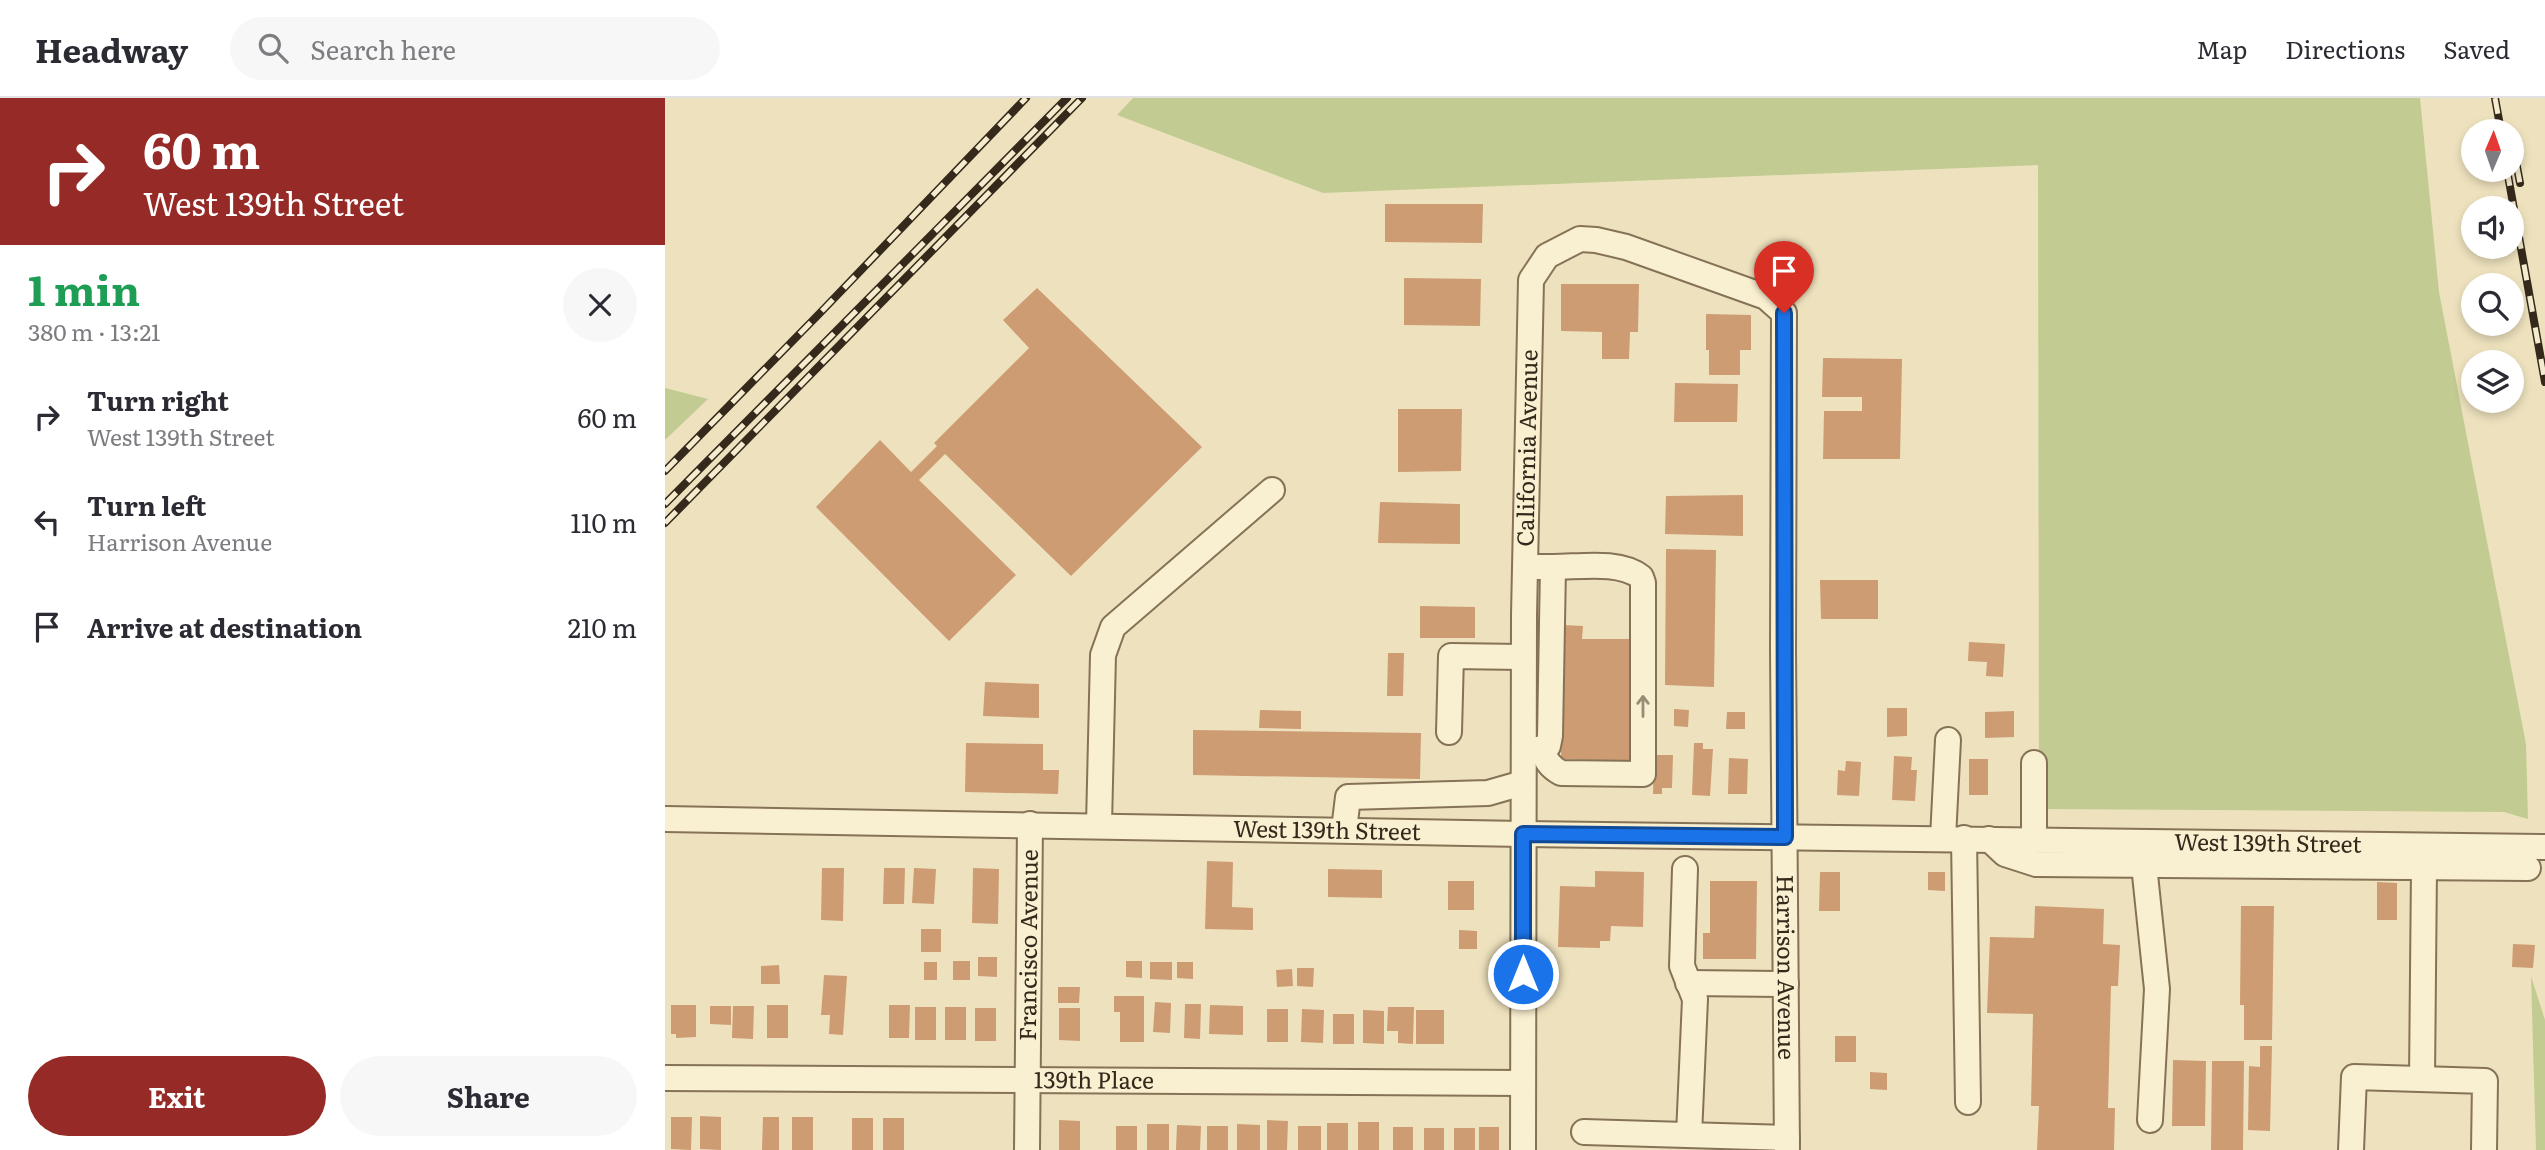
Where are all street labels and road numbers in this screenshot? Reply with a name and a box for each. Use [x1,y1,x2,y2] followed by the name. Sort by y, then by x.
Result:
[1506,349,1545,547] street label: California Avenue
[1233,810,1422,847] street label: West 139th Street
[2174,823,2363,860] street label: West 139th Street
[1009,849,1045,1041] street label: Francisco Avenue
[1770,875,1805,1060] street label: Harrison Avenue
[1034,1061,1154,1096] street label: 139th Place

